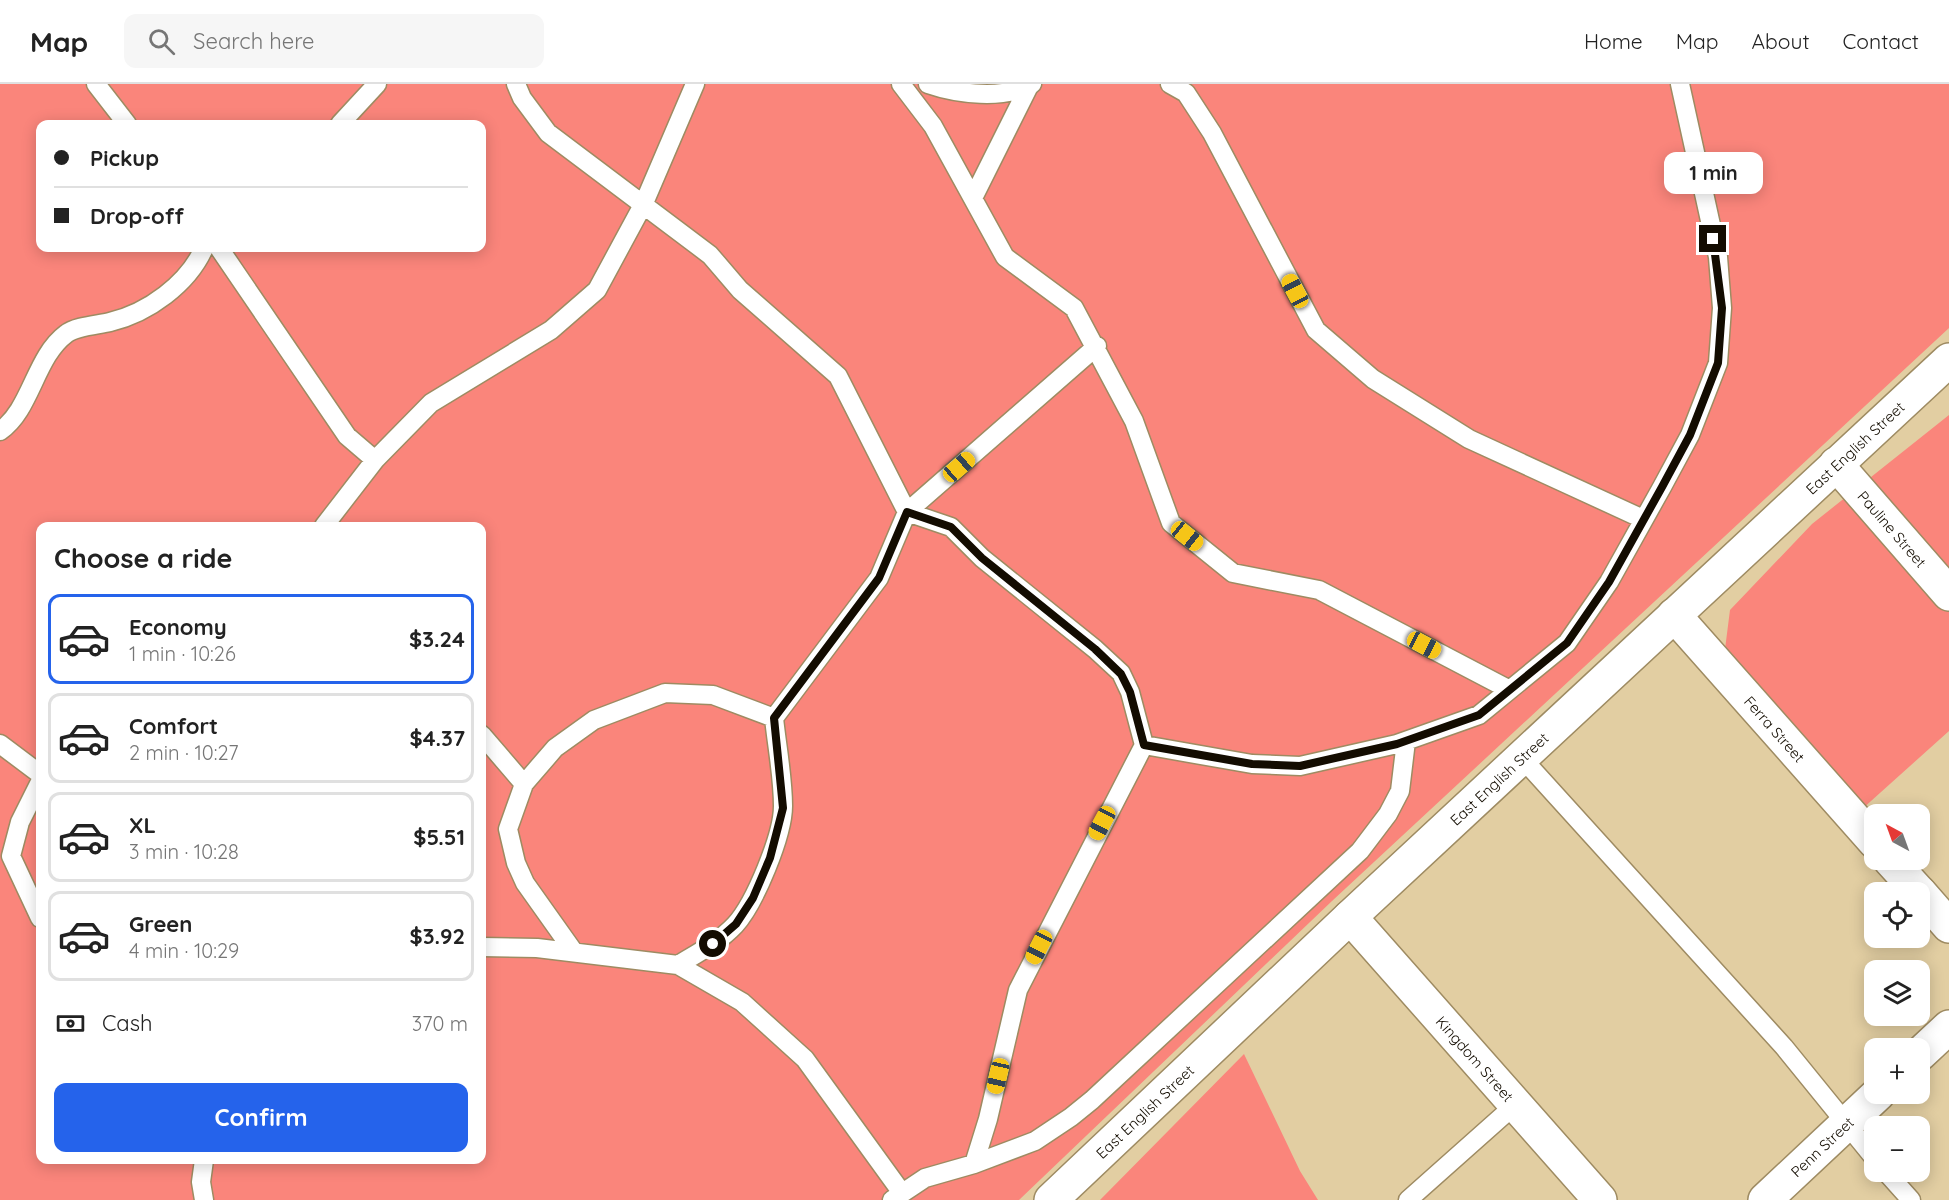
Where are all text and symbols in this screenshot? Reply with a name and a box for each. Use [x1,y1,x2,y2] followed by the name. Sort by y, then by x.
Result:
[124,14,544,68] search box
[30,24,88,59] text: Map
[145,25,178,58] icon: search
[193,27,315,55] text: Search here
[1584,28,1643,54] text: Home
[1676,28,1719,54] text: Map
[1752,28,1810,54] text: About
[1843,28,1919,54] text: Contact
[90,144,159,172] text: Pickup
[1664,152,1762,194] callout: 1 min
[1689,160,1738,185] text: 1 min
[90,202,184,230] text: Drop-off
[1699,225,1726,252] route end
[1279,271,1311,311] car
[1802,397,1908,498] street label: East English Street
[940,448,978,486] car
[1854,487,1931,571] street label: Pauline Street
[1167,518,1207,554] car
[54,541,232,575] text: Choose a ride
[57,612,111,666] icon: car
[129,613,227,641] text: Economy
[409,625,465,653] text: $3.24
[1404,629,1444,661] car
[129,641,236,666] text: 1 min · 10:26
[1740,692,1809,766] street label: Ferra Street
[57,711,111,765] icon: car
[129,712,218,740] text: Comfort
[410,724,465,752] text: $4.37
[1446,728,1552,829] street label: East English Street
[129,740,238,765] text: 2 min · 10:27
[1086,803,1118,843] car
[1864,804,1930,870] north arrow
[1864,804,1930,1182] map controls
[57,810,111,864] icon: car
[129,811,156,839] text: XL
[413,823,465,851] text: $5.51
[129,839,239,864] text: 3 min · 10:28
[1864,882,1930,948] button: locate
[57,909,111,963] icon: car
[129,910,192,938] text: Green
[410,922,465,950] text: $3.92
[1023,927,1055,967] car
[699,930,726,957] route start
[129,938,239,963] text: 4 min · 10:29
[1864,960,1930,1026] button: layers
[54,1007,87,1040] icon: cash
[102,1009,153,1037] text: Cash
[412,1011,468,1036] text: 370 m
[1432,1012,1518,1105] street label: Kingdom Street
[1864,1038,1930,1104] button: +
[985,1056,1011,1096] car
[1092,1060,1198,1162] street label: East English Street
[54,1083,468,1152] button: Confirm
[1786,1112,1857,1181] street label: Penn Street
[1864,1116,1930,1182] button: −

